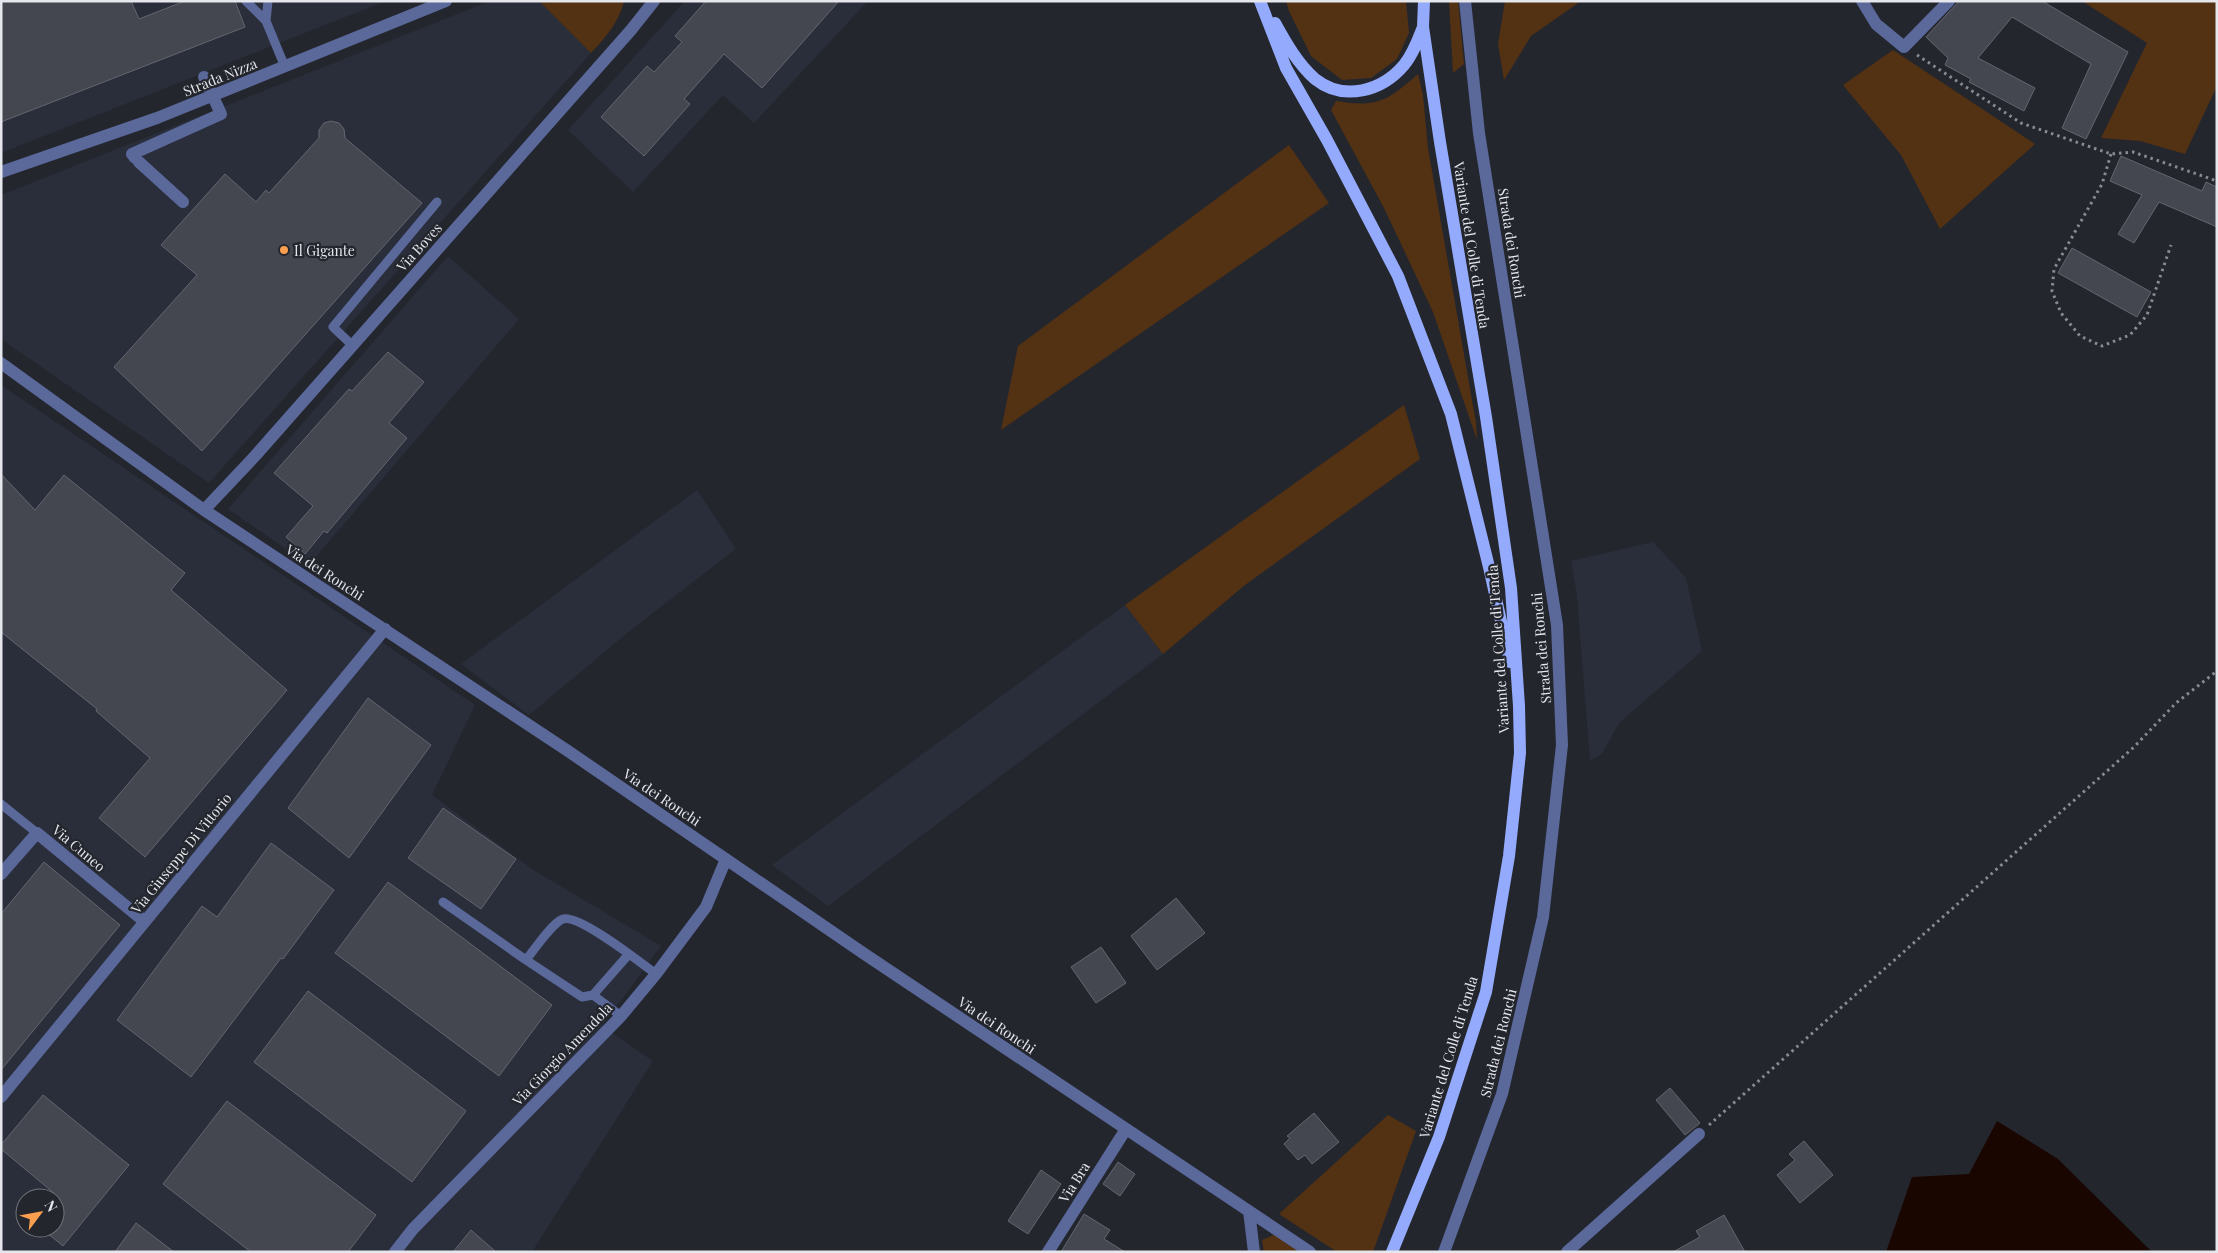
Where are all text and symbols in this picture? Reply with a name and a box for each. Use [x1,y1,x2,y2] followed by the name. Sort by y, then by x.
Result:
[180,54,260,100] street label: Strada Nizza
[1449,159,1495,330] street label: Variante del Colle di Tenda
[1494,187,1530,299] street label: Strada dei Ronchi
[391,219,446,276] street label: Via Boves
[294,241,355,260] place label: Il Gigante
[278,244,290,256] marker: Il Gigante
[281,539,368,604] street label: Via dei Ronchi
[1483,564,1513,735] street label: Variante del Colle di Tenda
[1527,592,1555,704] street label: Strada dei Ronchi
[619,763,705,830] street label: Via dei Ronchi
[126,789,236,918] street label: Via Giuseppe Di Vittorio
[48,820,110,876] street label: Via Cuneo
[1414,974,1482,1141] street label: Variante del Colle di Tenda
[1475,987,1521,1099] street label: Strada dei Ronchi
[954,991,1040,1058] street label: Via dei Ronchi
[507,998,616,1110] street label: Via Giorgio Amendola
[1054,1158,1094,1207] street label: Via Bra
[15,1188,65,1238] north arrow
[41,1197,62,1215] text: N

